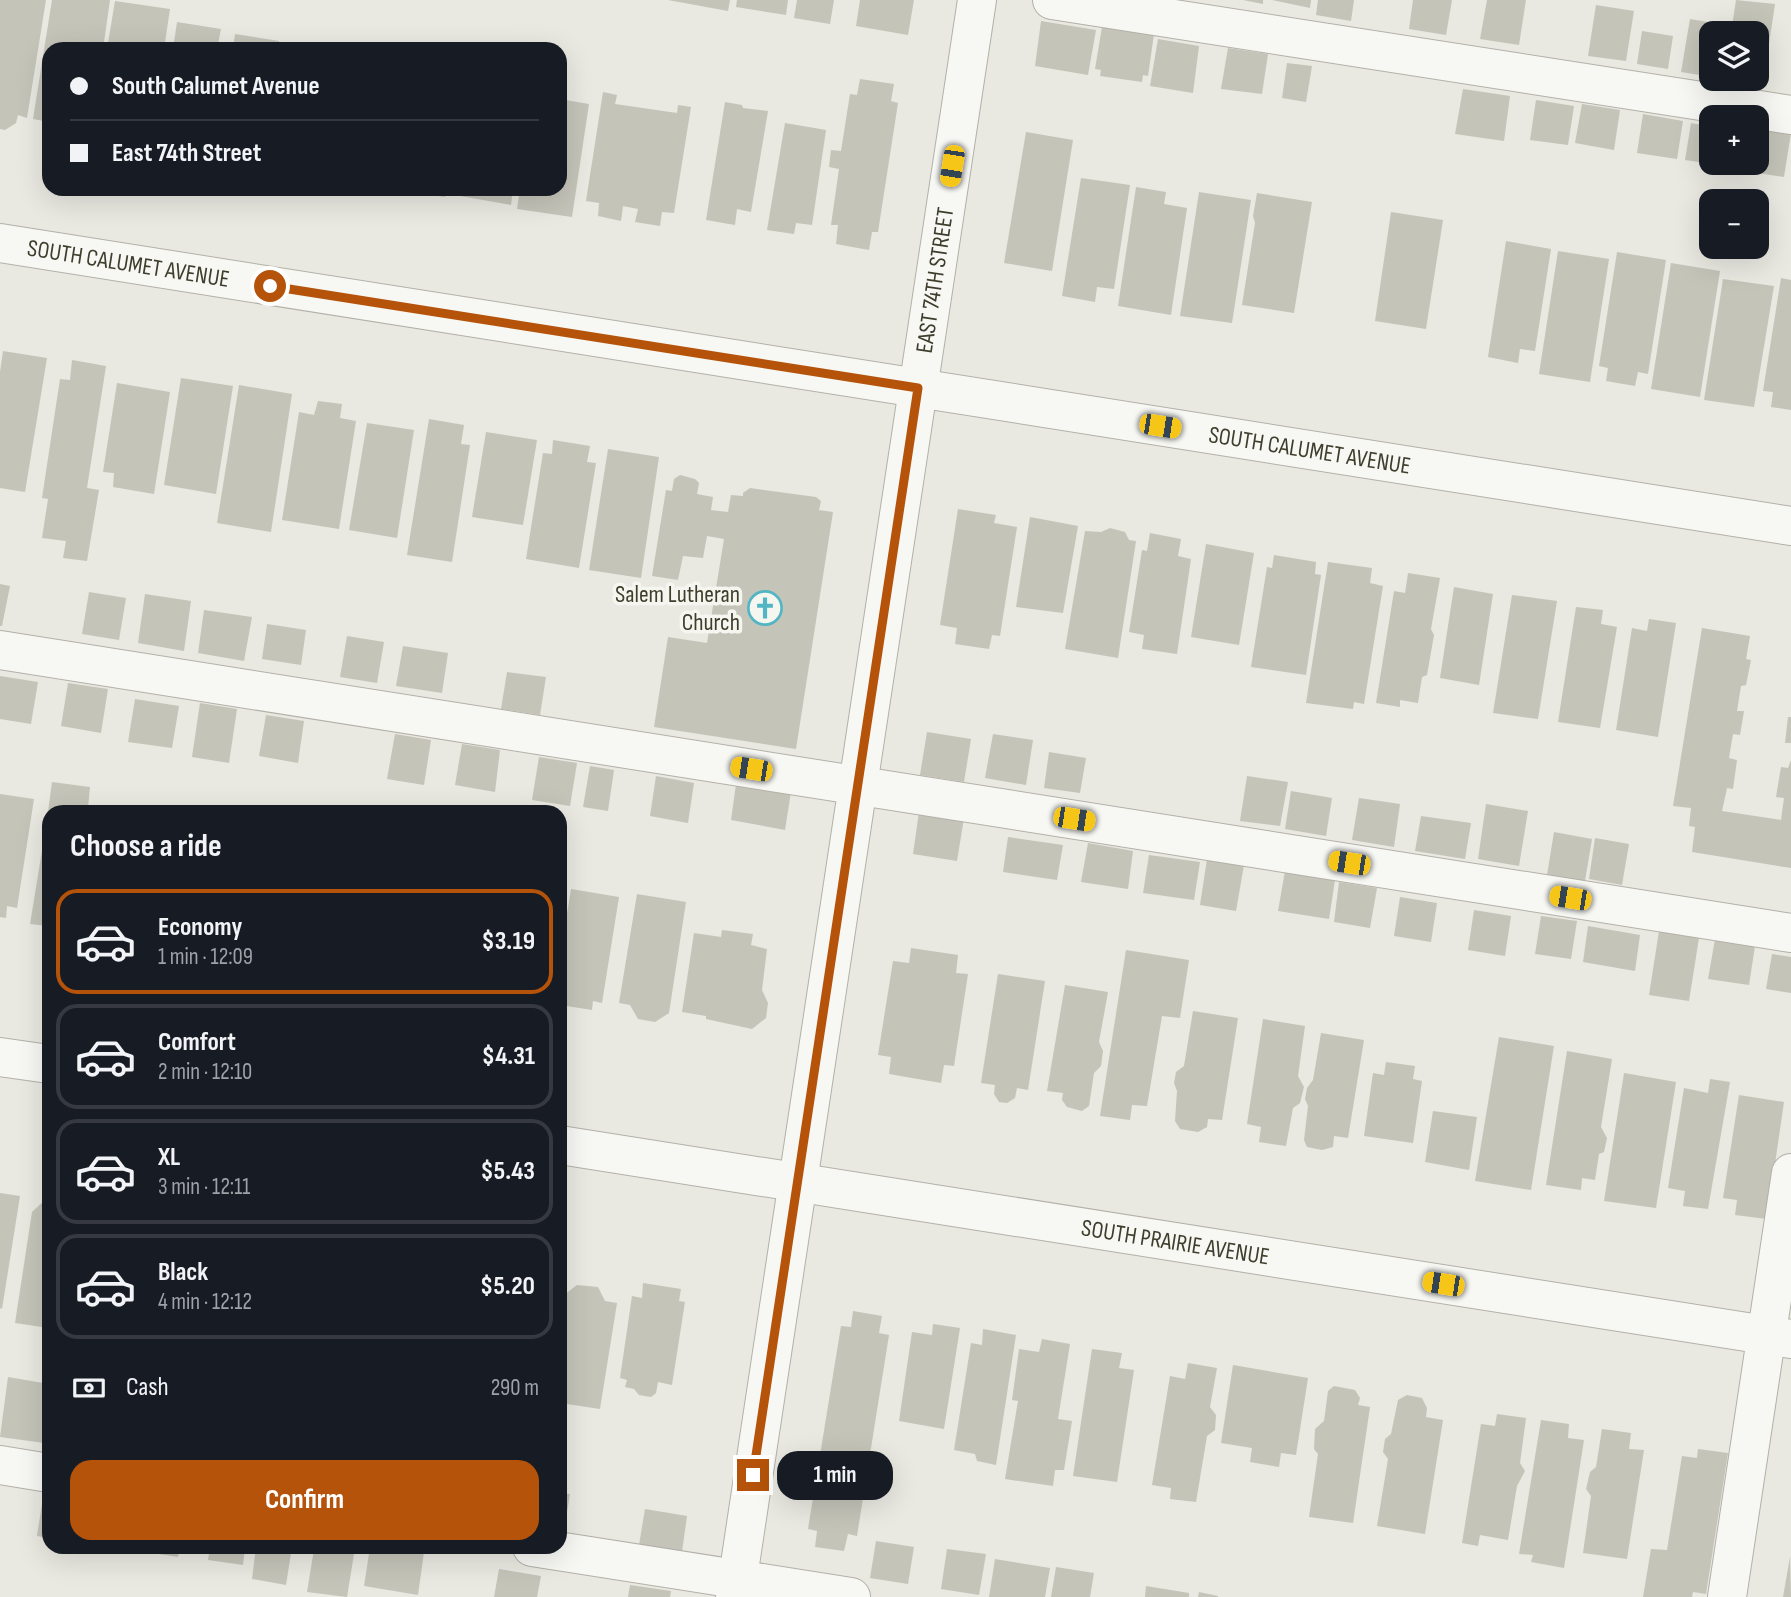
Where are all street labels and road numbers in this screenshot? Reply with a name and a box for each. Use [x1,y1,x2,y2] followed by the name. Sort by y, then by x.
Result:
[910,205,960,355] street label: EAST 74TH STREET
[25,234,231,294] street label: SOUTH CALUMET AVENUE
[1207,420,1413,481] street label: SOUTH CALUMET AVENUE
[1079,1213,1271,1272] street label: SOUTH PRAIRIE AVENUE

